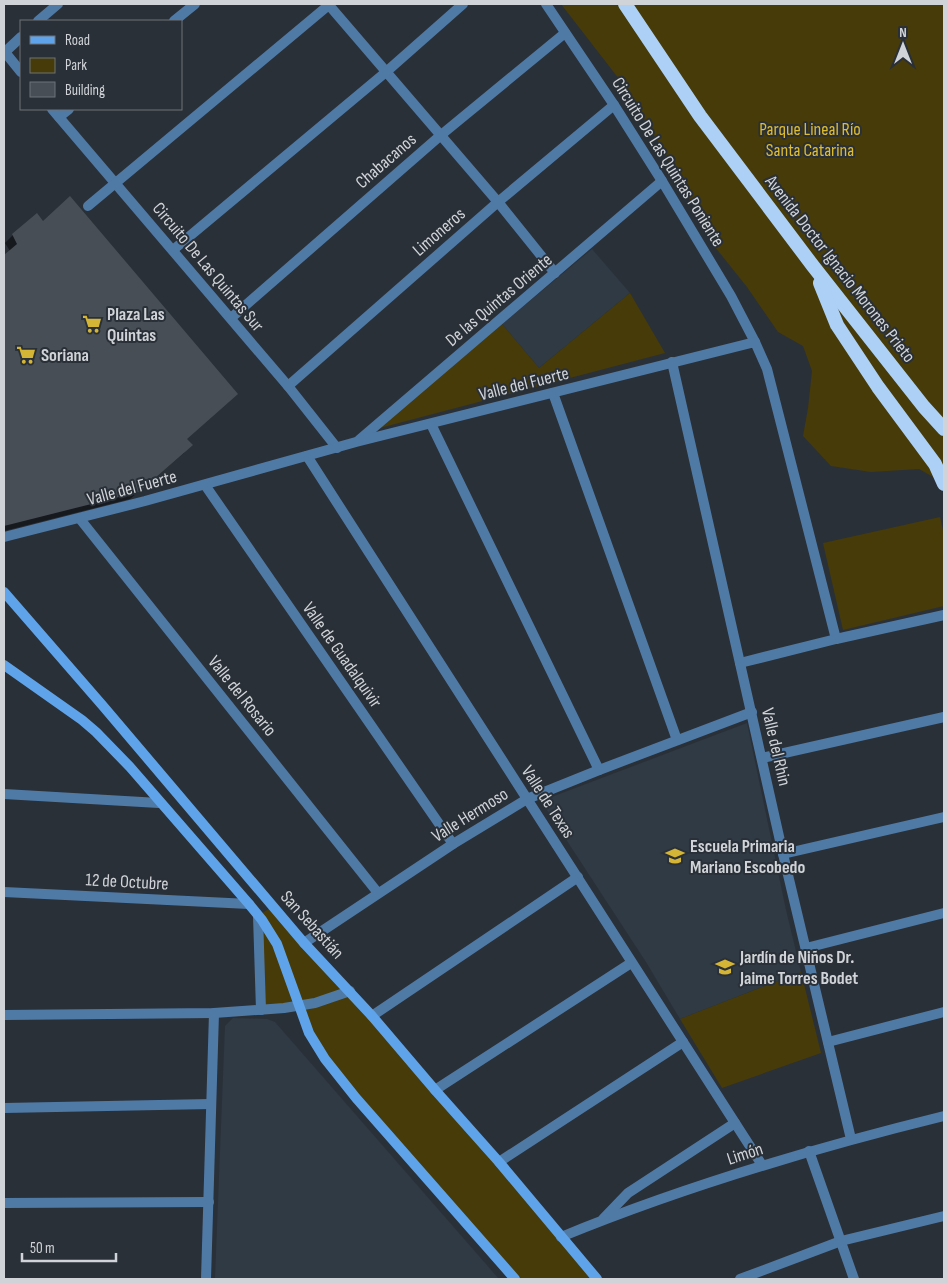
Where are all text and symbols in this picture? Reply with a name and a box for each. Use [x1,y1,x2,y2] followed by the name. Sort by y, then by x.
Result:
[20,20,182,110] legend
[878,20,928,70] north arrow
[899,24,907,41] text: N
[65,31,90,50] text: Road
[65,56,87,75] text: Park
[607,74,729,250] street label: Circuito De Las Quintas Poniente
[65,81,105,100] text: Building
[759,119,861,161] park label: Parque Lineal Río Santa Catarina
[351,129,421,193] street label: Chabacanos
[760,171,919,367] street label: Avenida Doctor Ignacio Morones Prieto
[148,198,268,336] street label: Circuito De Las Quintas Sur
[408,203,470,261] street label: Limoneros
[441,249,557,351] street label: De las Quintas Oriente
[107,304,165,346] place label: Plaza Las Quintas
[81,313,103,335] supermarket icon: Plaza Las Quintas
[15,344,37,366] supermarket icon: Soriana
[41,345,89,366] place label: Soriana
[477,363,571,405] street label: Valle del Fuerte
[85,466,179,510] street label: Valle del Fuerte
[298,598,386,712] street label: Valle de Guadalquivir
[203,652,281,740] street label: Valle del Rosario
[757,706,795,788] street label: Valle del Rhin
[517,762,579,842] street label: Valle de Texas
[428,783,512,847] street label: Valle Hermoso
[690,836,805,878] place label: Escuela Primaria Mariano Escobedo
[664,845,686,867] school or university icon: Escuela Primaria Mariano Escobedo
[85,869,169,895] street label: 12 de Octubre
[276,887,348,963] street label: San Sebastián
[739,947,858,989] place label: Jardín de Niños Dr. Jaime Torres Bodet
[714,956,736,978] school or university icon: Jardín de Niños Dr. Jaime Torres Bodet
[724,1138,766,1170] street label: Limón
[22,1230,116,1262] scale bar
[30,1239,55,1258] text: 50 m

